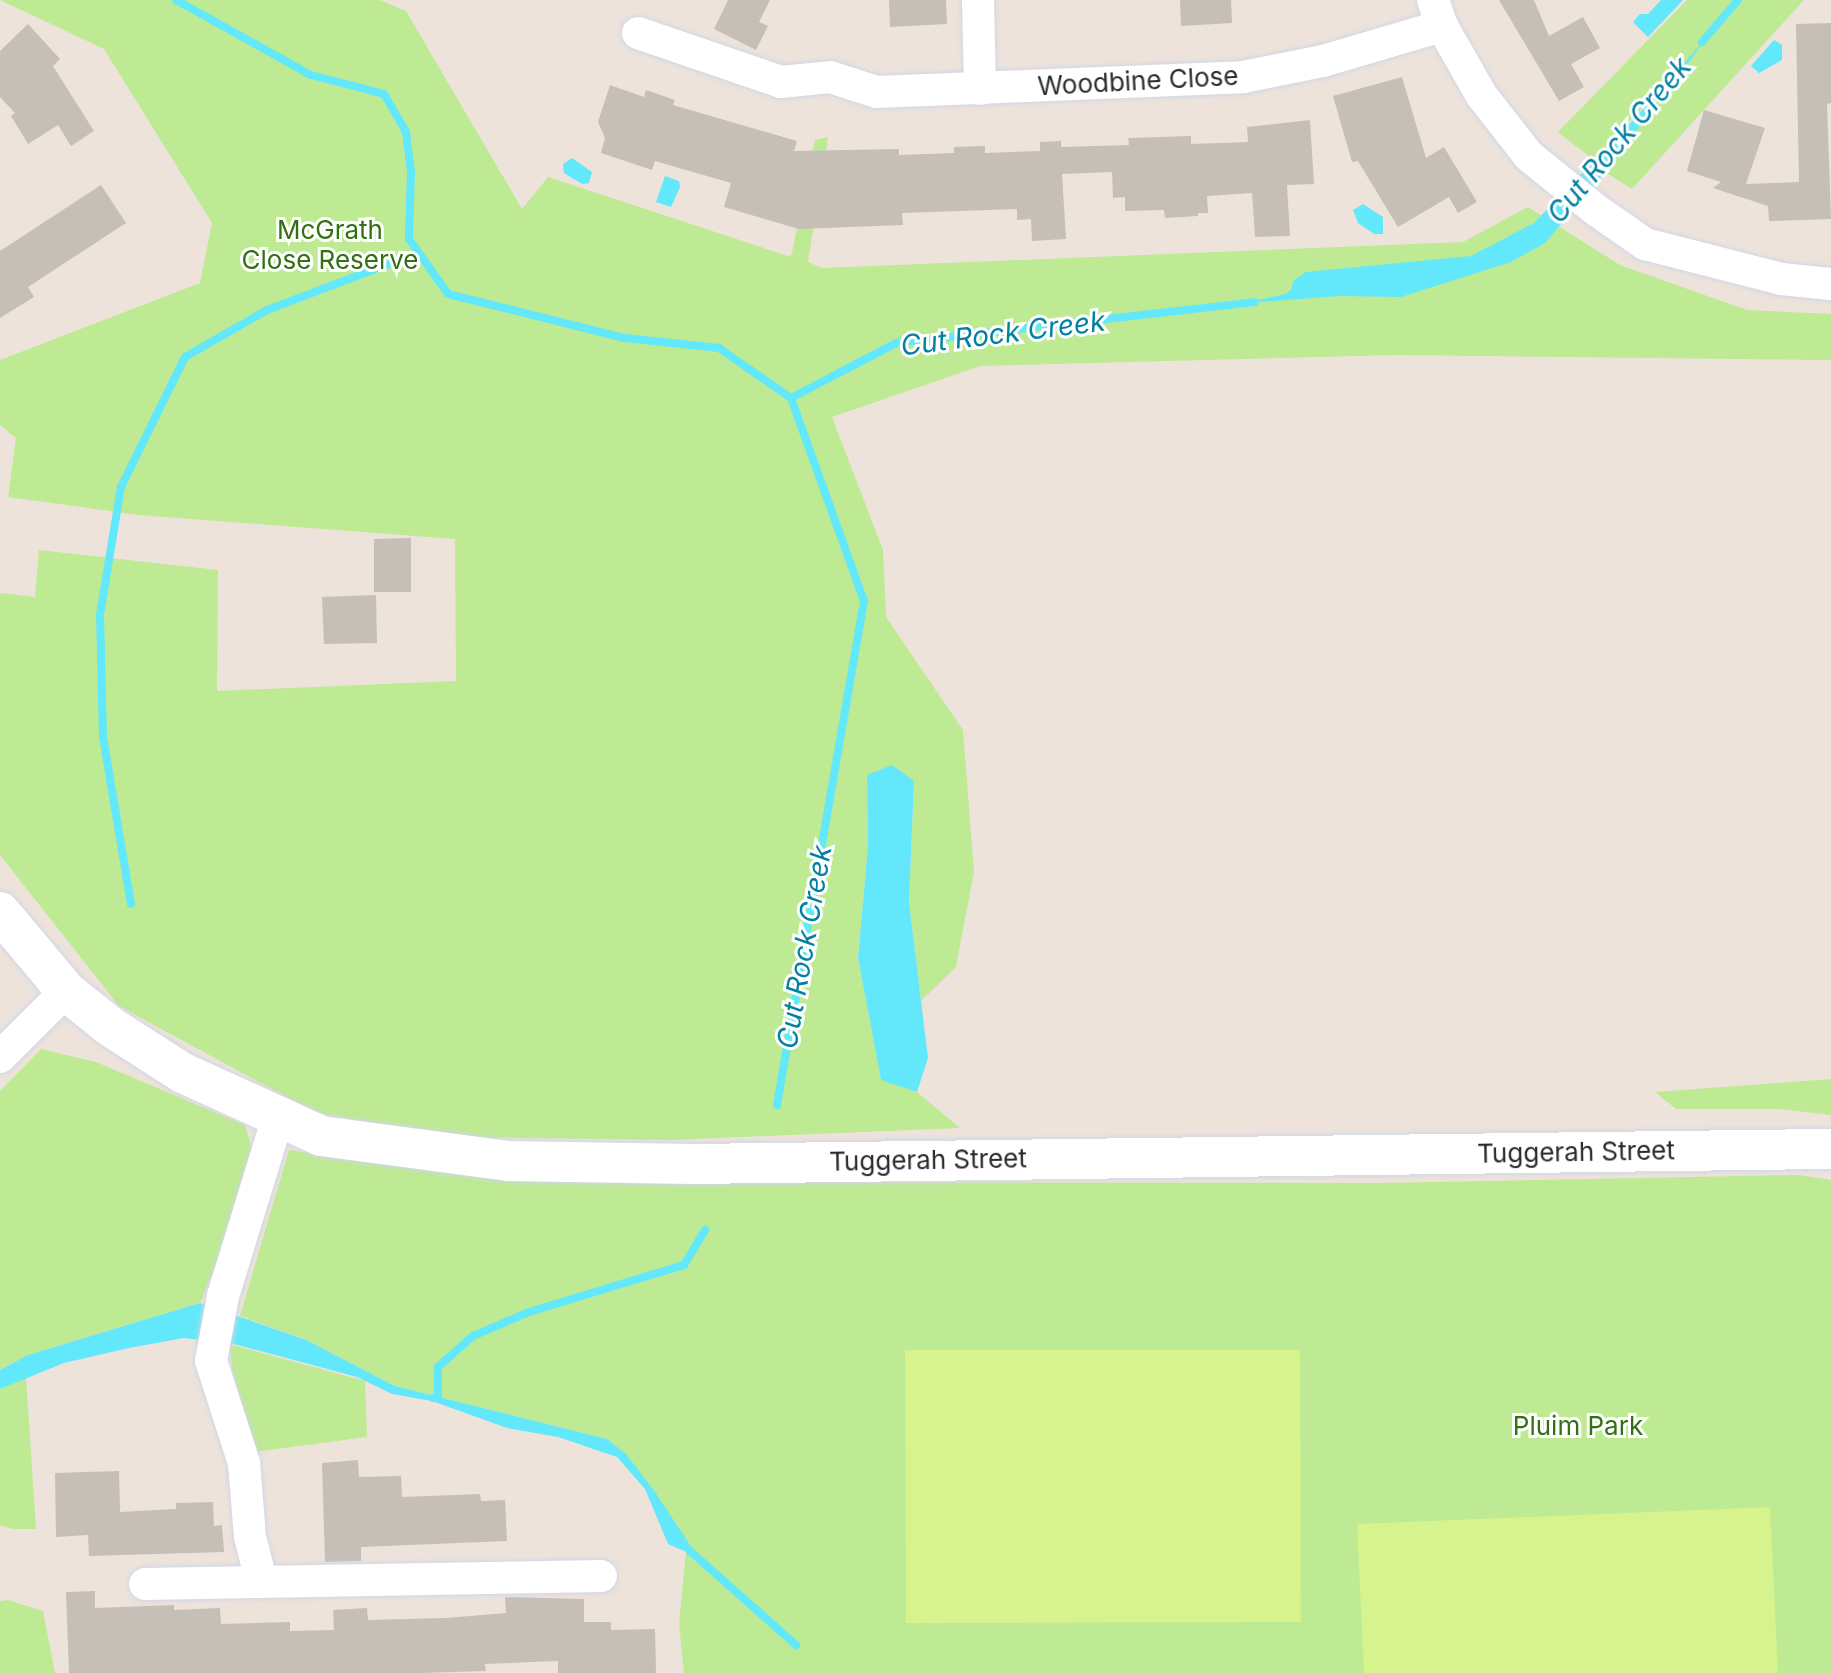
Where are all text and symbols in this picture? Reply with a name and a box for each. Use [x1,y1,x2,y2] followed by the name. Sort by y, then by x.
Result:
[1540,50,1698,230] water label: Cut Rock Creek
[1037,60,1239,102] street label: Woodbine Close
[242,214,418,276] park label: McGrath Close Reserve
[899,304,1107,362] water label: Cut Rock Creek
[770,843,838,1051] water label: Cut Rock Creek
[1477,1135,1675,1169] street label: Tuggerah Street
[829,1143,1027,1177] street label: Tuggerah Street
[1513,1410,1643,1442] park label: Pluim Park

